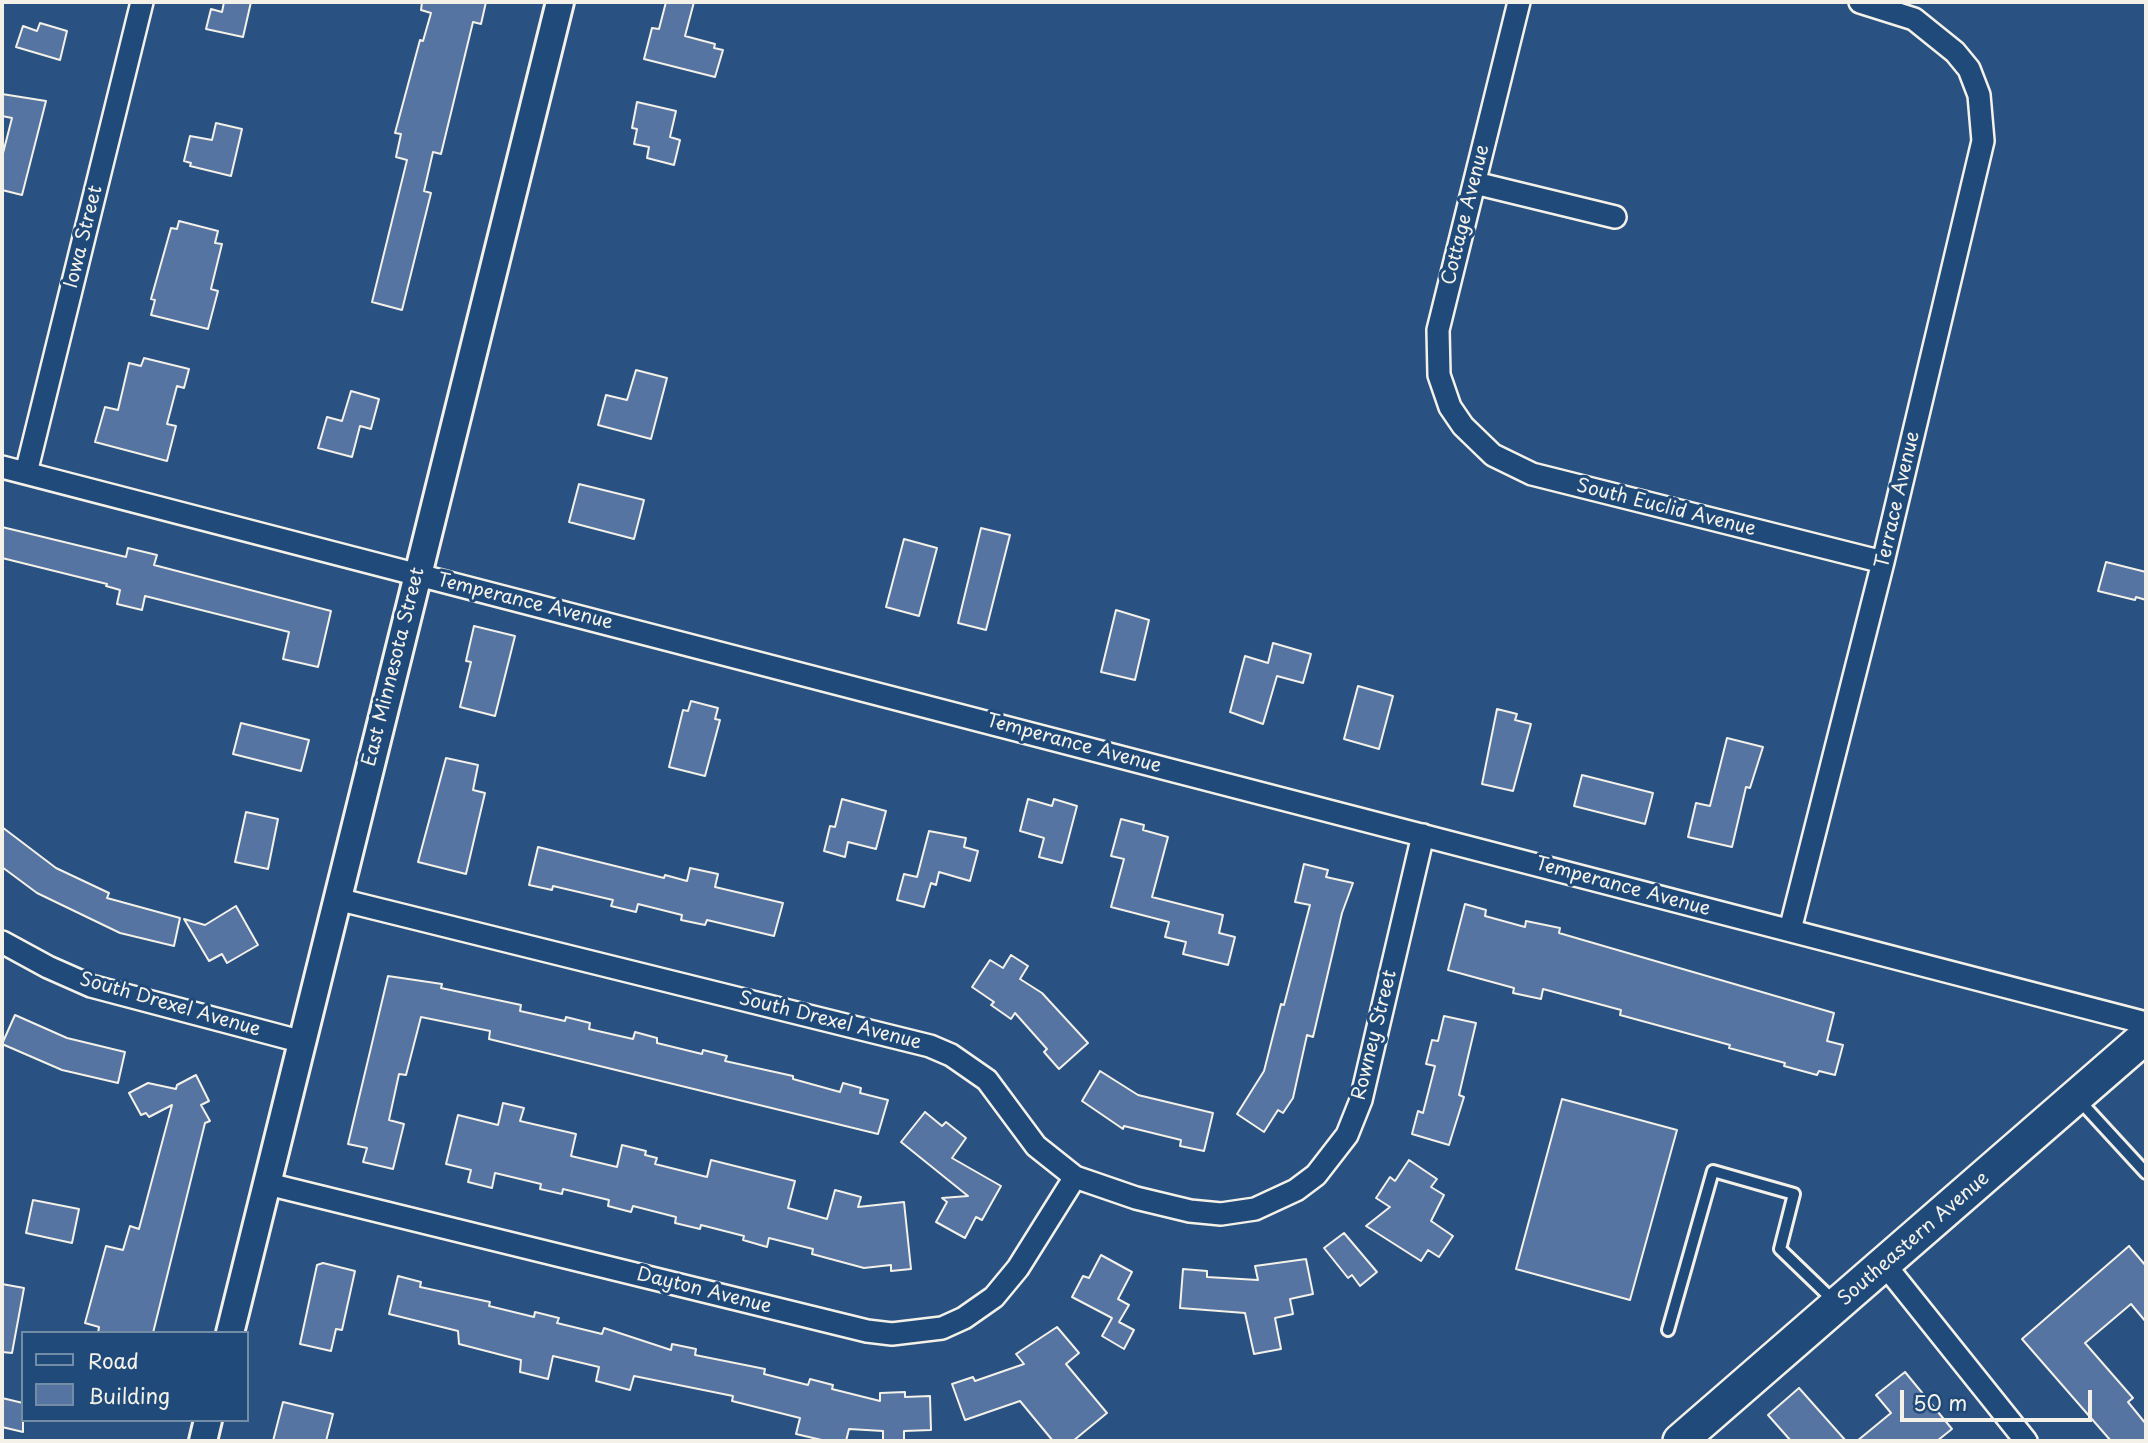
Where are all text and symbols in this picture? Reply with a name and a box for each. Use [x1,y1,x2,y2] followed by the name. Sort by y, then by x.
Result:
[1438,143,1494,287] street label: Cottage Avenue
[60,183,108,291] street label: Iowa Street
[1871,429,1925,571] street label: Terrace Avenue
[1574,475,1758,541] street label: South Euclid Avenue
[358,565,430,769] street label: East Minnesota Street
[435,569,615,635] street label: Temperance Avenue
[984,710,1164,778] street label: Temperance Avenue
[1533,853,1713,921] street label: Temperance Avenue
[77,968,263,1042] street label: South Drexel Avenue
[1348,968,1402,1102] street label: Rowney Street
[736,987,924,1055] street label: South Drexel Avenue
[1834,1167,1994,1311] street label: Southeastern Avenue
[634,1263,774,1319] street label: Dayton Avenue
[21,1331,248,1422] legend
[88,1344,139,1376] text: Road
[1903,1376,2096,1420] scale bar
[88,1379,170,1411] text: Building
[1913,1386,1967,1418] text: 50 m

